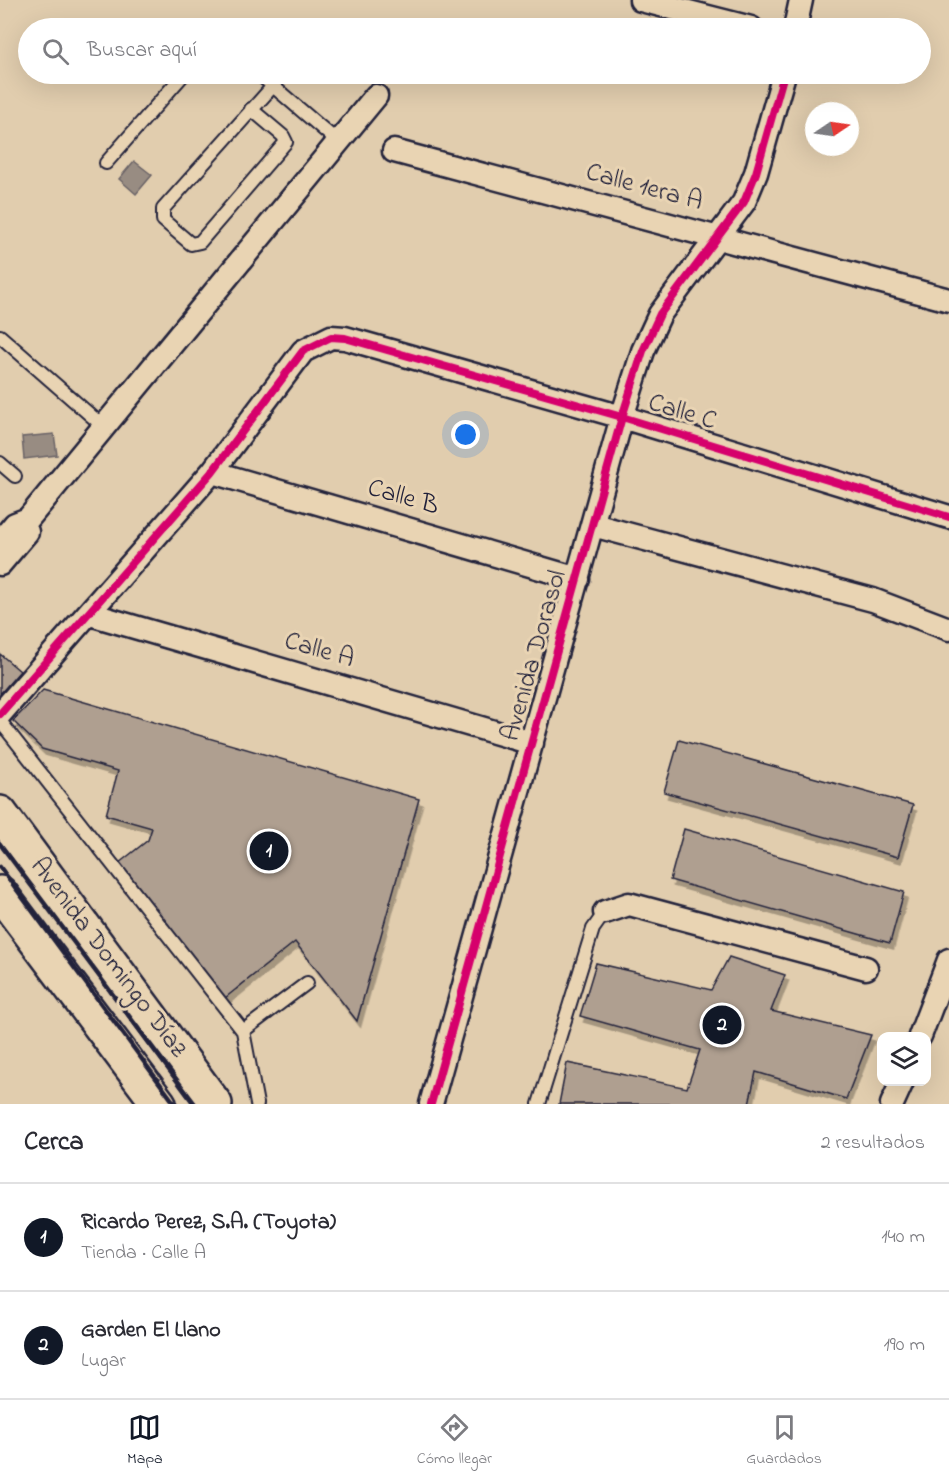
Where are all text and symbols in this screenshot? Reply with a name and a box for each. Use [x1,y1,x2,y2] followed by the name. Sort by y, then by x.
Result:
[18,18,931,84] search box
[39,35,72,68] icon: search
[87,35,197,67] text: Buscar aquí
[805,102,859,156] north arrow
[581,154,707,222] street label: Calle 1era A
[643,385,721,441] street label: Calle C
[451,420,480,449] your location
[363,470,443,526] street label: Calle B
[492,566,578,746] street label: Avenida Dorasol
[280,623,358,679] street label: Calle A
[250,828,288,874] pin: 1
[20,850,196,1066] street label: Avenida Domingo Díaz
[702,1002,742,1048] pin: 2
[877,1032,931,1086] map controls
[877,1032,931,1086] button: layers
[24,1124,84,1162] text: Cerca
[821,1129,925,1158] text: 2 resultados
[81,1207,336,1239] text: Ricardo Perez, S.A. (Toyota)
[40,1223,47,1252] text: 1
[881,1223,925,1252] text: 140 m
[81,1239,206,1268] text: Tienda · Calle A
[81,1315,221,1347] text: Garden El Llano
[39,1331,48,1360] text: 2
[883,1331,925,1360] text: 190 m
[81,1347,126,1376] text: Lugar
[127,1411,163,1471] tab: Mapa
[417,1411,492,1471] tab: Cómo llegar
[746,1411,822,1471] tab: Guardados

